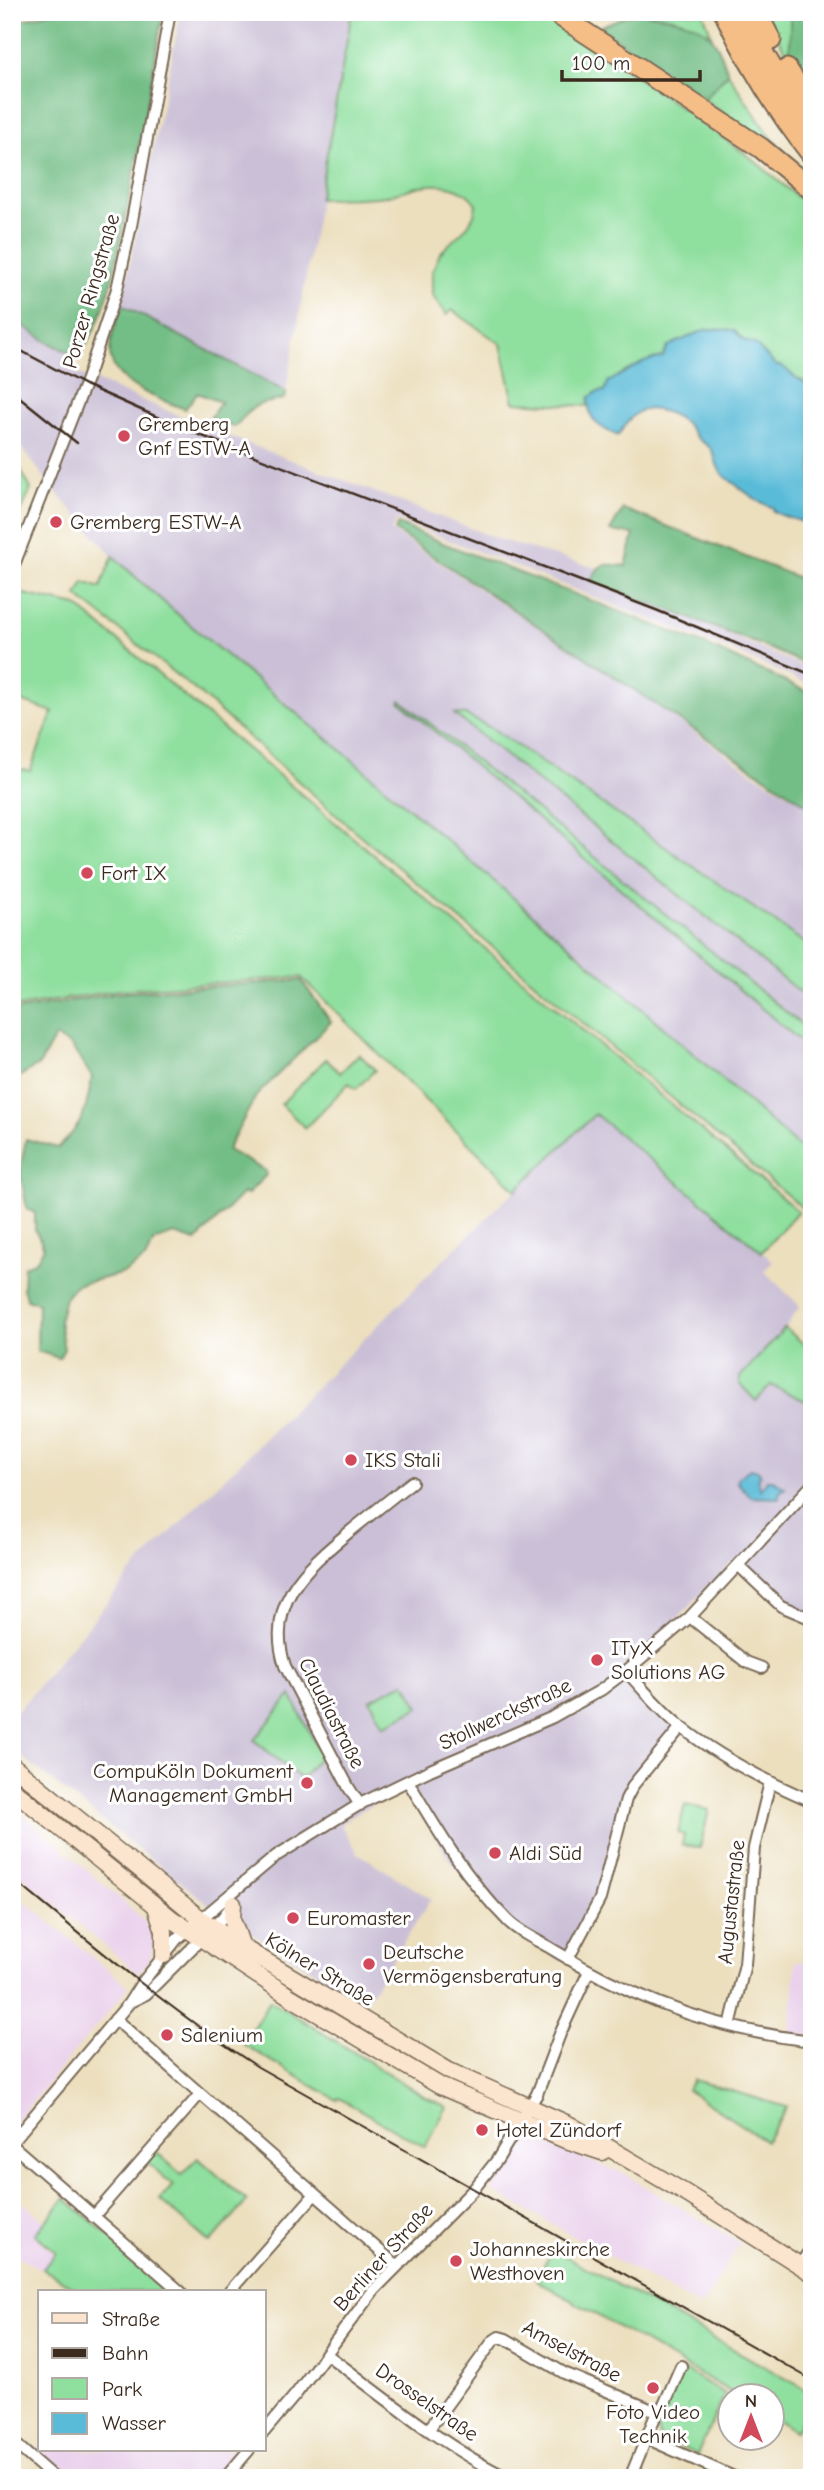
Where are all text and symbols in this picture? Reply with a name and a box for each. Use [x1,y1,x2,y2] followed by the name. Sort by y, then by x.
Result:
[562,38,700,82] scale bar
[572,51,630,75] text: 100 m
[57,211,125,371] street label: Porzer Ringstraße
[138,412,251,460] place label: Gremberg Gnf ESTW-A
[116,428,132,444] marker: Gremberg Gnf ESTW-A
[70,510,242,534] place label: Gremberg ESTW-A
[48,514,64,530] marker: Gremberg ESTW-A
[101,861,167,885] place label: Fort IX
[79,865,95,881] marker: Fort IX
[365,1448,441,1472] place label: IKS Stali
[343,1452,359,1468] marker: IKS Stali
[611,1636,725,1684] place label: ITyX Solutions AG
[589,1652,605,1668] marker: ITyX Solutions AG
[294,1654,370,1772] street label: Claudiastraße
[435,1673,575,1755] street label: Stollwerckstraße
[93,1759,294,1807] place label: CompuKöln Dokument Management GmbH
[299,1775,315,1791] marker: CompuKöln Dokument Management GmbH
[713,1839,749,1965] street label: Augustastraße
[509,1841,582,1865] place label: Aldi Süd
[487,1845,503,1861] marker: Aldi Süd
[307,1906,411,1930] place label: Euromaster
[285,1910,301,1926] marker: Euromaster
[261,1927,379,2011] street label: Kölner Straße
[383,1940,562,1988] place label: Deutsche Vermögensberatung
[361,1956,377,1972] marker: Deutsche Vermögensberatung
[181,2023,263,2047] place label: Salenium
[159,2027,175,2043] marker: Salenium
[496,2118,622,2142] place label: Hotel Zündorf
[474,2122,490,2138] marker: Hotel Zündorf
[328,2198,438,2316] street label: Berliner Straße
[470,2237,610,2285] place label: Johanneskirche Westhoven
[448,2253,464,2269] marker: Johanneskirche Westhoven
[38,2290,266,2452] legend
[102,2307,160,2331] text: Straße
[518,2315,626,2387] street label: Amselstraße
[102,2341,149,2365] text: Bahn
[371,2358,483,2446] street label: Drosselstraße
[102,2377,142,2401] text: Park
[645,2380,661,2396] marker: Foto Video Technik
[716,2382,786,2452] north arrow
[745,2390,757,2412] text: N
[606,2400,700,2448] place label: Foto Video Technik
[102,2411,167,2435] text: Wasser

